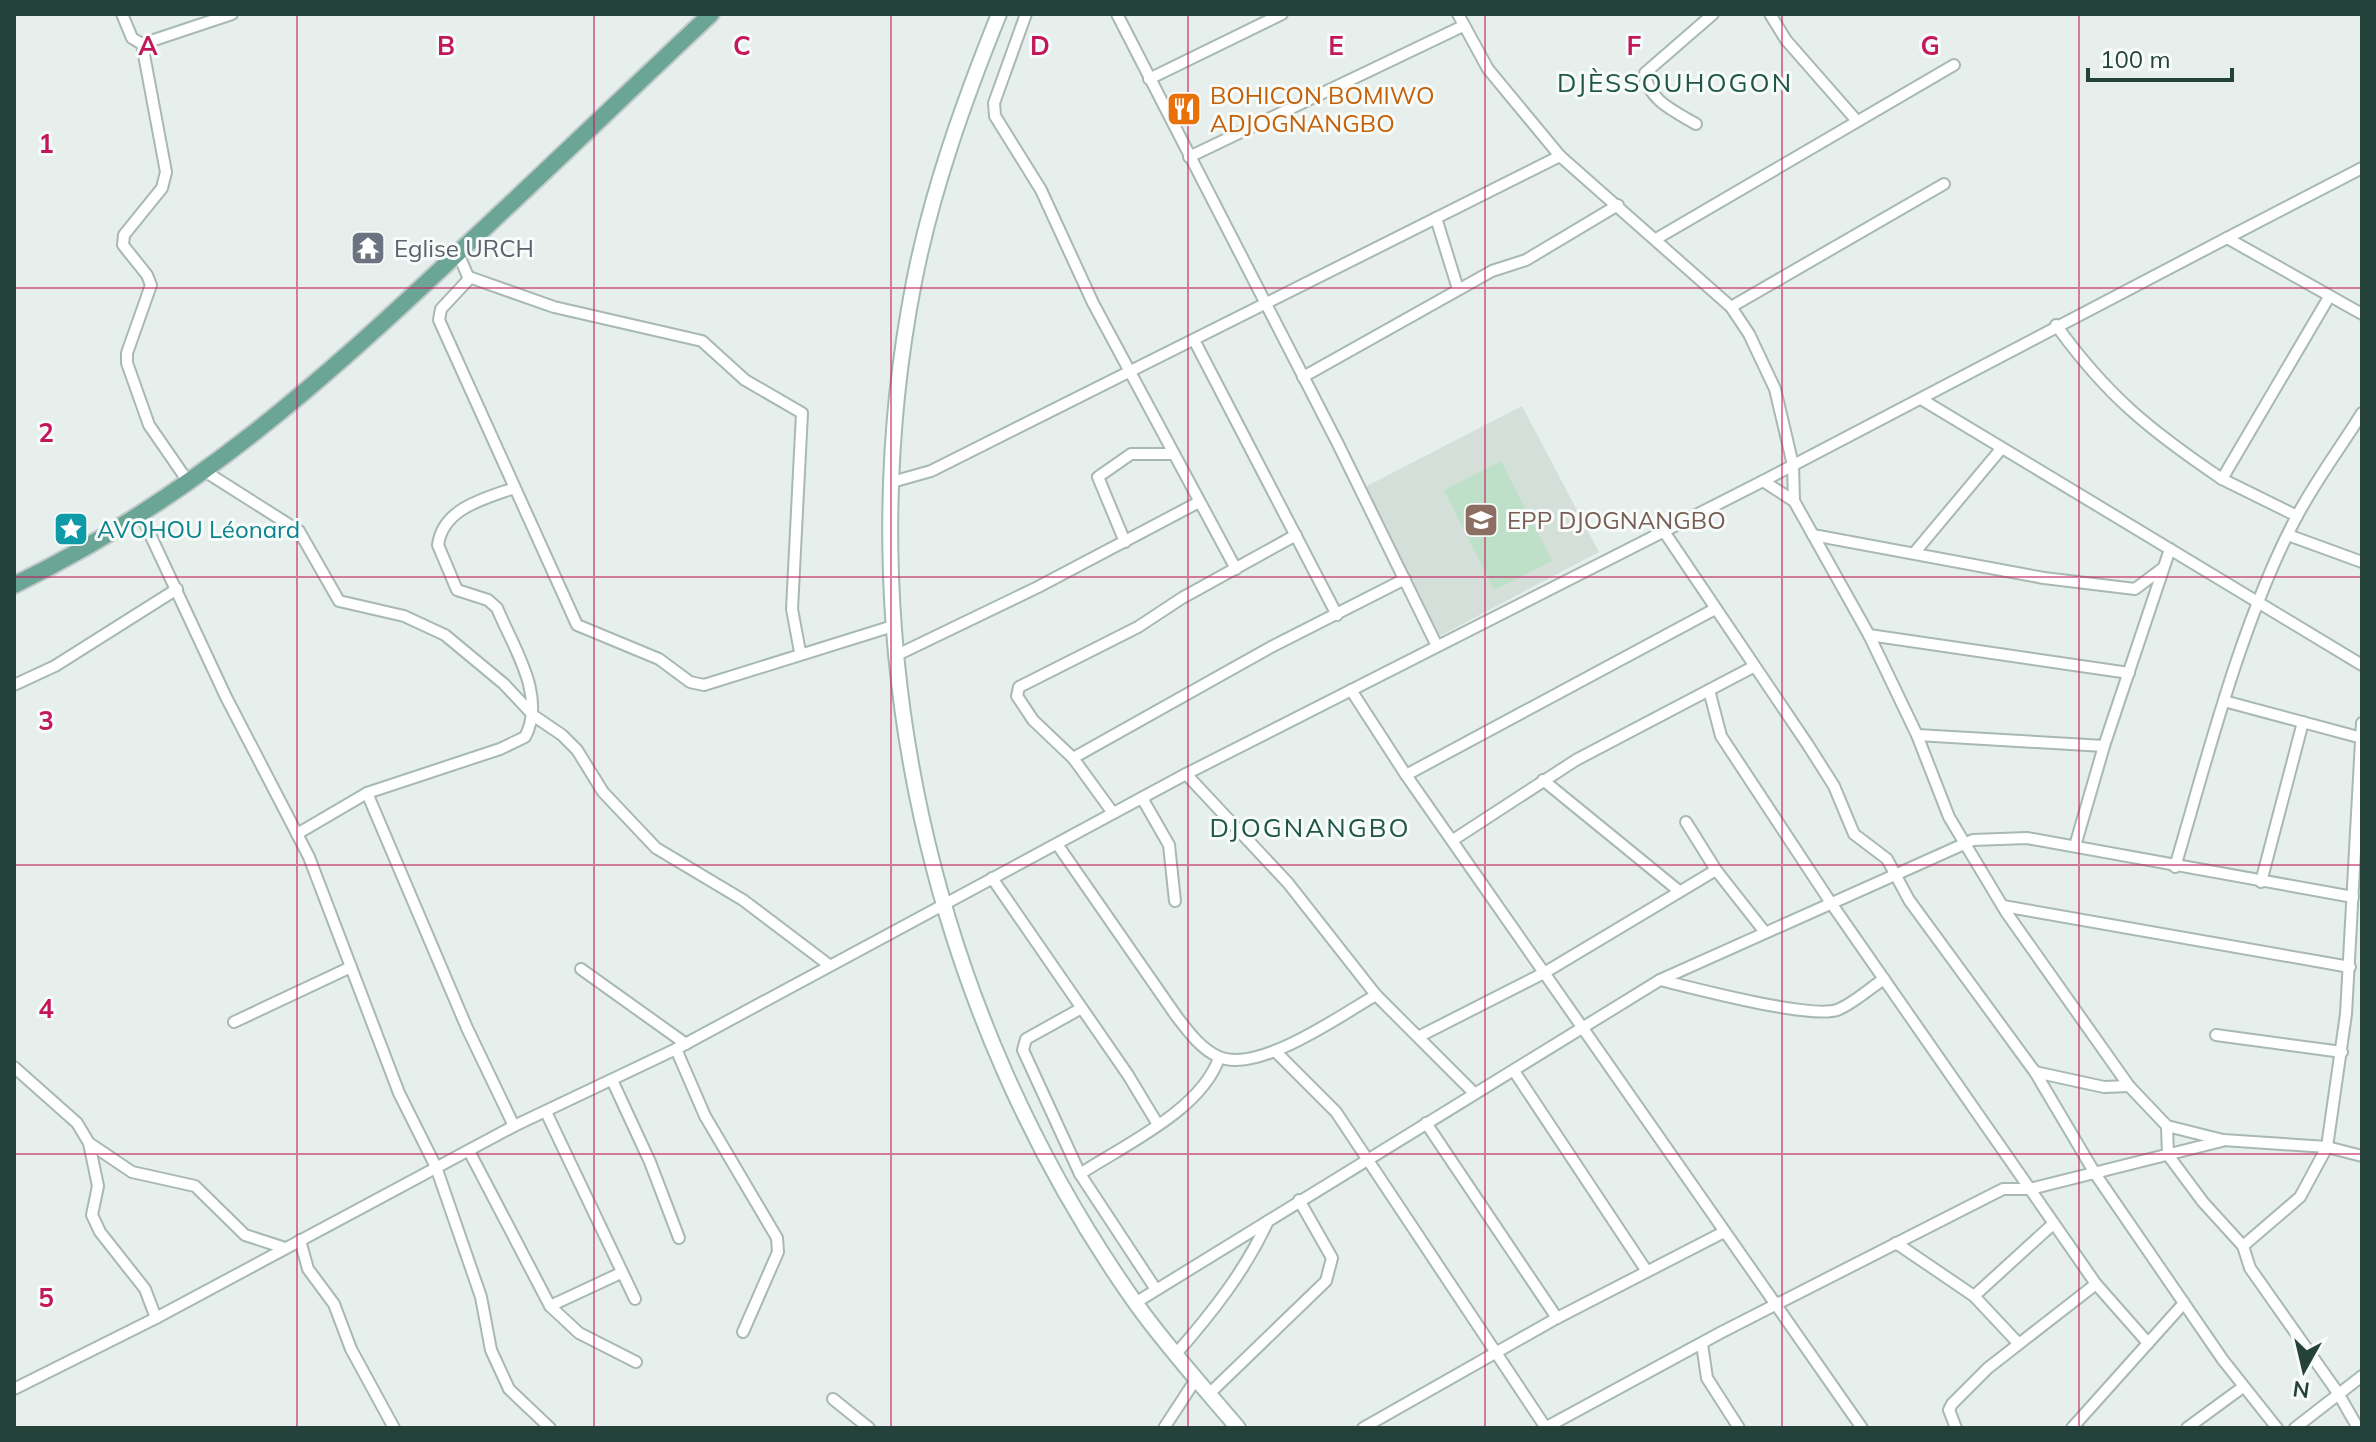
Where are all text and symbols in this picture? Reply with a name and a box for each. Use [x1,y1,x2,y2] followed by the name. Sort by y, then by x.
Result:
[138,29,158,62] text: A
[437,29,455,62] text: B
[733,29,751,62] text: C
[1030,29,1050,62] text: D
[1328,29,1344,62] text: E
[1627,29,1642,62] text: F
[1920,29,1940,62] text: G
[2088,32,2232,82] scale bar
[2100,44,2171,74] text: 100 m
[1557,66,1793,99] district label: DJÈSSOUHOGON
[1210,80,1435,138] place label: BOHICON BOMIWO ADJOGNANGBO
[1165,90,1203,128] restaurant icon: BOHICON BOMIWO ADJOGNANGBO
[38,127,54,160] text: 1
[349,229,387,267] temple icon: Eglise URCH
[394,233,534,263] place label: Eglise URCH
[38,416,54,449] text: 2
[1462,501,1500,539] school or university icon: EPP DJOGNANGBO
[1507,505,1726,535] place label: EPP DJOGNANGBO
[52,510,90,548] place icon: AVOHOU Léonard
[97,514,300,544] place label: AVOHOU Léonard
[38,704,54,737] text: 3
[1210,811,1410,844] district label: DJOGNANGBO
[38,992,54,1025] text: 4
[38,1281,54,1314] text: 5
[2264,1330,2344,1410] north arrow
[2291,1375,2311,1405] text: N

